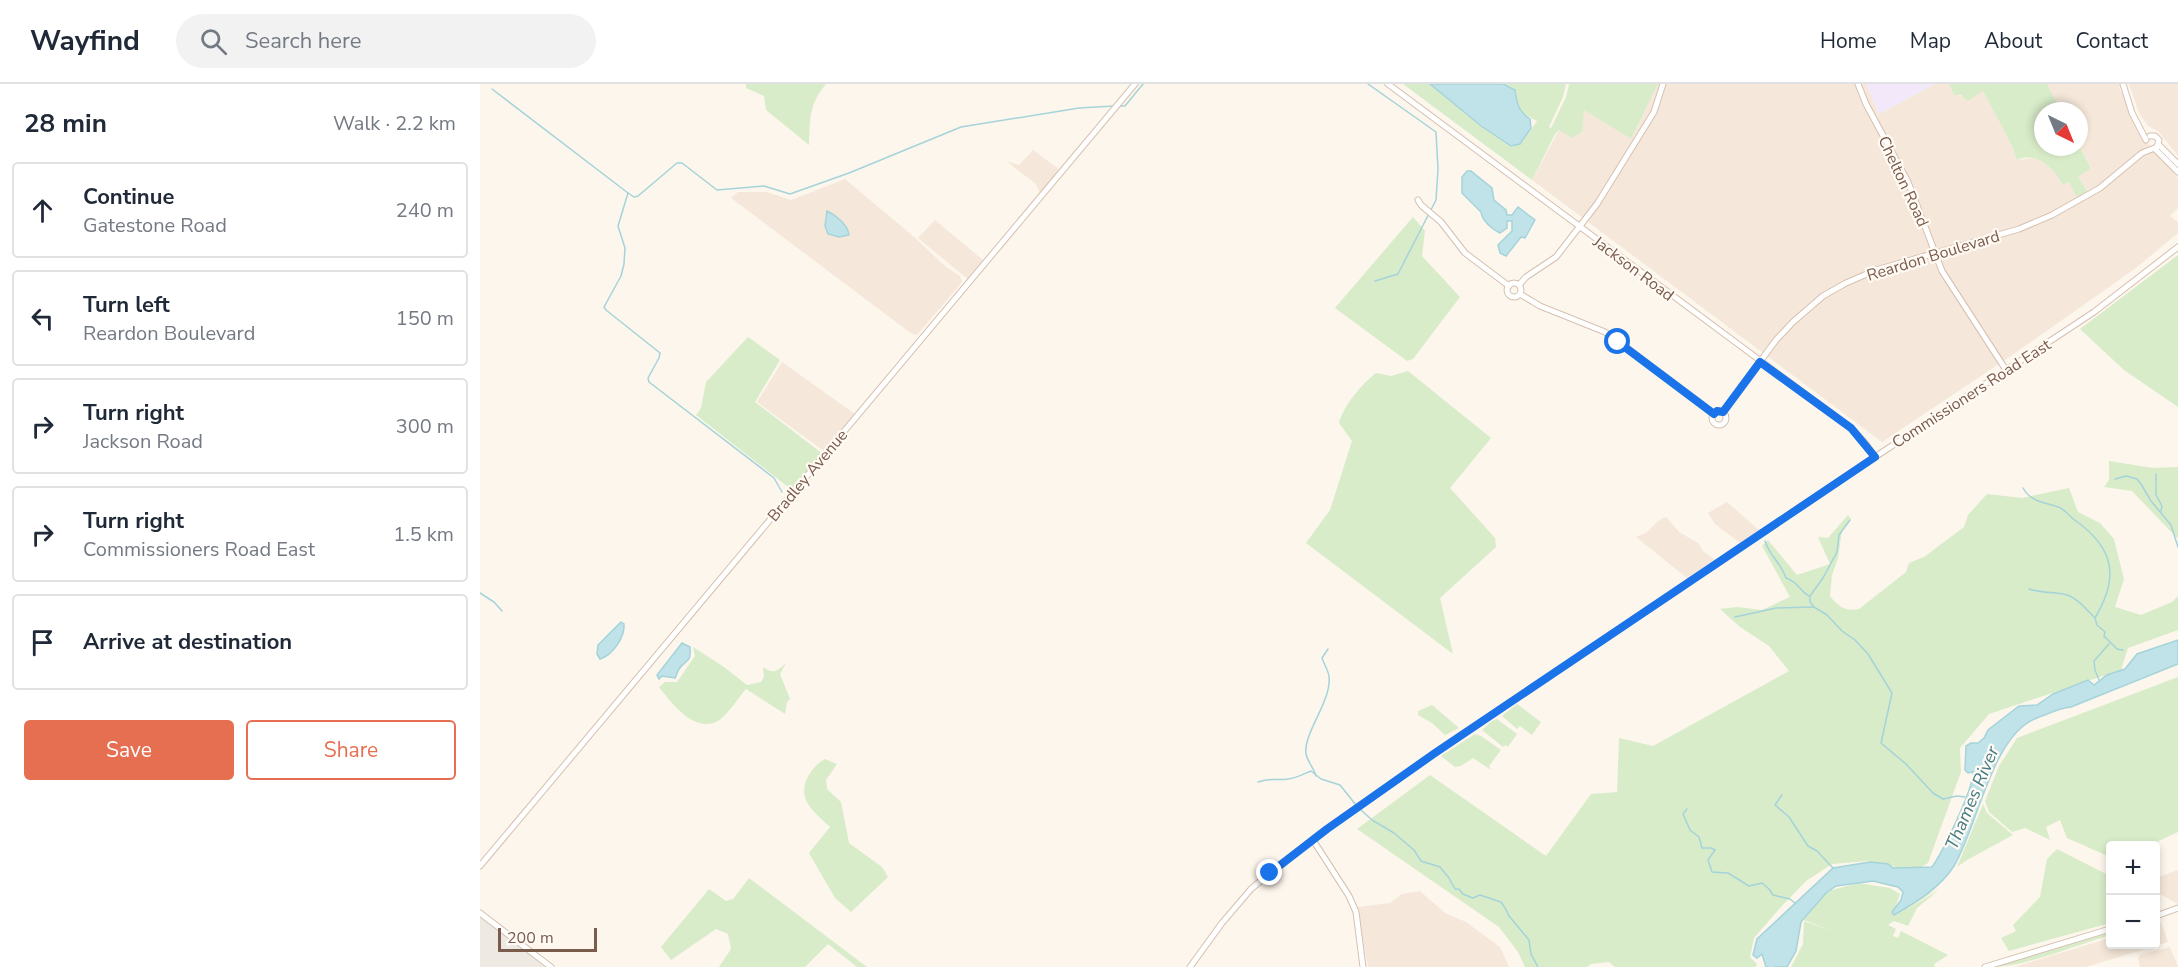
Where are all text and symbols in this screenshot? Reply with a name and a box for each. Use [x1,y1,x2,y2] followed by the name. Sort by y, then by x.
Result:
[176,14,596,68] search box
[30,22,140,60] text: Wayfind
[197,25,230,58] icon: search
[245,26,362,56] text: Search here
[1820,27,1877,55] text: Home
[1910,27,1951,55] text: Map
[1984,27,2042,55] text: About
[2075,27,2148,55] text: Contact
[2034,102,2088,156] north arrow
[24,106,107,141] text: 28 min
[333,110,456,137] text: Walk · 2.2 km
[1872,132,1934,230] street label: Chelton Road
[83,182,174,212] text: Continue
[26,194,59,227] icon: ahead
[396,197,454,224] text: 240 m
[83,212,227,239] text: Gatestone Road
[1864,225,2002,287] street label: Reardon Boulevard
[1588,231,1678,306] street label: Jackson Road
[83,290,170,320] text: Turn left
[26,302,59,335] icon: left
[396,305,454,332] text: 150 m
[83,320,255,347] text: Reardon Boulevard
[1604,328,1630,354] route start
[1888,334,2056,454] street label: Commissioners Road East
[83,398,184,428] text: Turn right
[26,410,59,443] icon: right
[396,413,454,440] text: 300 m
[763,425,853,526] street label: Bradley Avenue
[83,428,203,455] text: Jackson Road
[83,506,184,536] text: Turn right
[26,518,59,551] icon: right
[393,521,454,548] text: 1.5 km
[83,536,315,563] text: Commissioners Road East
[26,626,59,659] icon: arrive
[83,627,292,657] text: Arrive at destination
[24,720,234,780] button: Save
[246,720,456,780] button: Share
[1939,742,2005,853] water label: Thames River
[2106,841,2160,949] map controls
[2106,841,2160,895] button: +
[1256,859,1282,885] route end
[2106,895,2160,949] button: −
[498,925,597,952] scale bar
[507,927,554,949] text: 200 m

